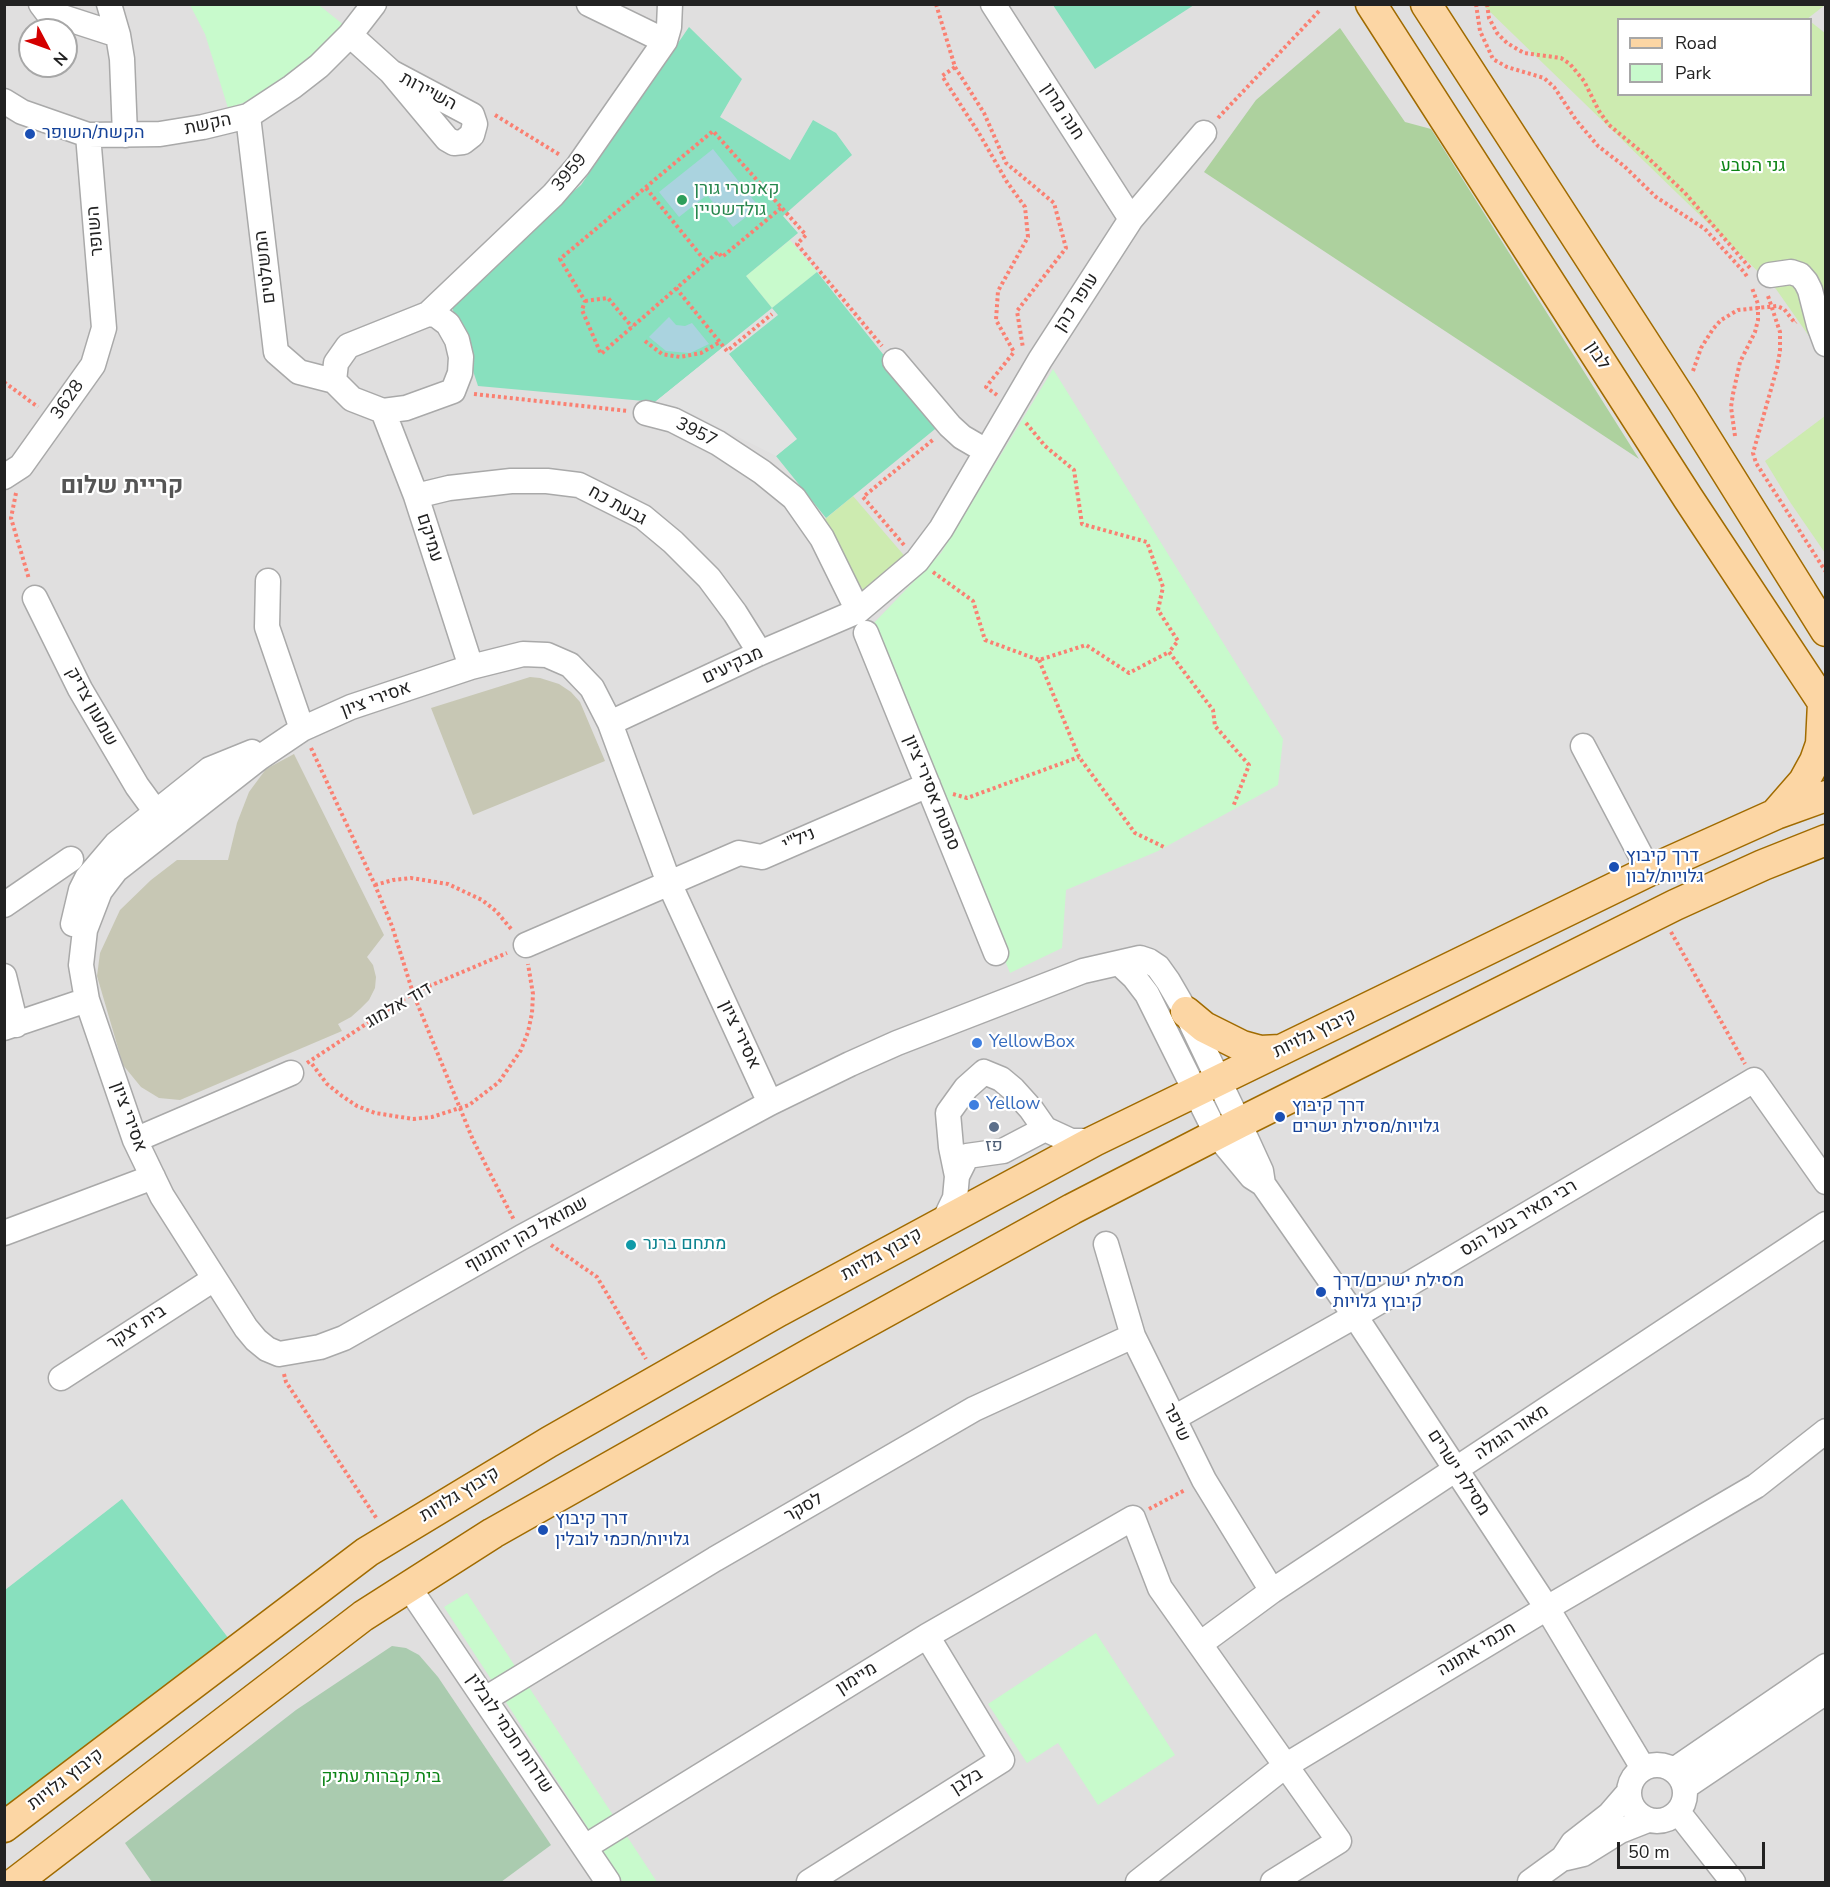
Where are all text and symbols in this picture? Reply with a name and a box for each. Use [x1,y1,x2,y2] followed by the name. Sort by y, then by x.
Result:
[18,18,78,78] north arrow
[1617,18,1812,96] legend
[1675,31,1717,55] text: Road
[48,47,72,70] text: N
[1675,61,1711,85] text: Park
[396,68,460,116] street label: השיירות
[1036,80,1088,144] street label: חנה מרון
[183,110,233,140] street label: הקשת
[42,123,145,145] place label: הקשת/השופר
[23,127,37,141] marker: הקשת/השופר
[548,150,592,196] street label: 3959
[1720,156,1786,178] park label: גני הטבע
[694,179,780,222] place label: קאנטרי גורן גולדשטיין
[675,193,689,207] marker: קאנטרי גורן גולדשטיין
[83,205,109,257] street label: השופר
[251,229,281,305] street label: המשלטים
[1050,269,1104,337] street label: עופר כהן
[1580,338,1614,374] street label: לבון
[47,376,89,424] street label: 3628
[672,414,720,452] street label: 3957
[61,473,183,501] district label: קריית שלום
[584,481,650,531] street label: גבעת כח
[411,511,447,565] street label: עמיקם
[699,643,767,689] street label: מבקיעים
[60,664,122,750] street label: שמעון צדיק
[338,677,414,723] street label: אסירי ציון
[898,732,964,854] street label: סמטת אסירי ציון
[779,823,819,857] street label: ניל"י
[1626,846,1704,888] place label: דרך קיבוץ גלויות/לבון
[1607,860,1621,874] marker: דרך קיבוץ גלויות/לבון
[362,978,436,1034] street label: דוד אלמוג
[714,997,764,1073] street label: אסירי ציון
[1270,1005,1360,1063] street label: קיבוץ גלויות
[989,1032,1075,1054] place label: YellowBox
[970,1036,984,1050] marker: YellowBox
[105,1079,151,1155] street label: אסירי ציון
[986,1094,1040,1116] place label: Yellow
[1292,1096,1439,1138] place label: דרך קיבוץ גלויות/מסילת ישרים
[967,1098,981,1112] marker: Yellow
[1273,1110,1287,1124] marker: דרך קיבוץ גלויות/מסילת ישרים
[987,1120,1001,1134] marker: פז
[985,1136,1003,1158] place label: פז
[1457,1176,1581,1262] street label: רבי מאיר בעל הנס
[462,1192,592,1278] street label: שמואל כהן יוחננוף
[838,1224,926,1286] street label: קיבוץ גלויות
[643,1234,726,1256] place label: מתחם ברנר
[624,1238,638,1252] marker: מתחם ברנר
[1333,1271,1464,1314] place label: מסילת ישרים/דרך קיבוץ גלויות
[1314,1285,1328,1299] marker: מסילת ישרים/דרך קיבוץ גלויות
[103,1301,171,1355] street label: בית יצקר
[1158,1400,1194,1446] street label: שיפר
[1471,1400,1553,1466] street label: מאור הגולה
[1422,1426,1494,1520] street label: מסילת ישרים
[416,1463,504,1527] street label: קיבוץ גלויות
[781,1488,827,1528] street label: לסקר
[555,1509,690,1552] place label: דרך קיבוץ גלויות/חכמי לובלין
[536,1523,550,1537] marker: דרך קיבוץ גלויות/חכמי לובלין
[1434,1618,1520,1682] street label: חכמי אתונה
[833,1658,881,1700] street label: מיימון
[461,1670,557,1798] street label: שדרות חכמי לובלין
[24,1745,108,1815] street label: קיבוץ גלויות
[947,1764,987,1800] street label: בלבן
[321,1767,441,1789] park label: בית קברות עתיק
[1620,1830,1768,1868] scale bar
[1628,1840,1670,1864] text: 50 m

